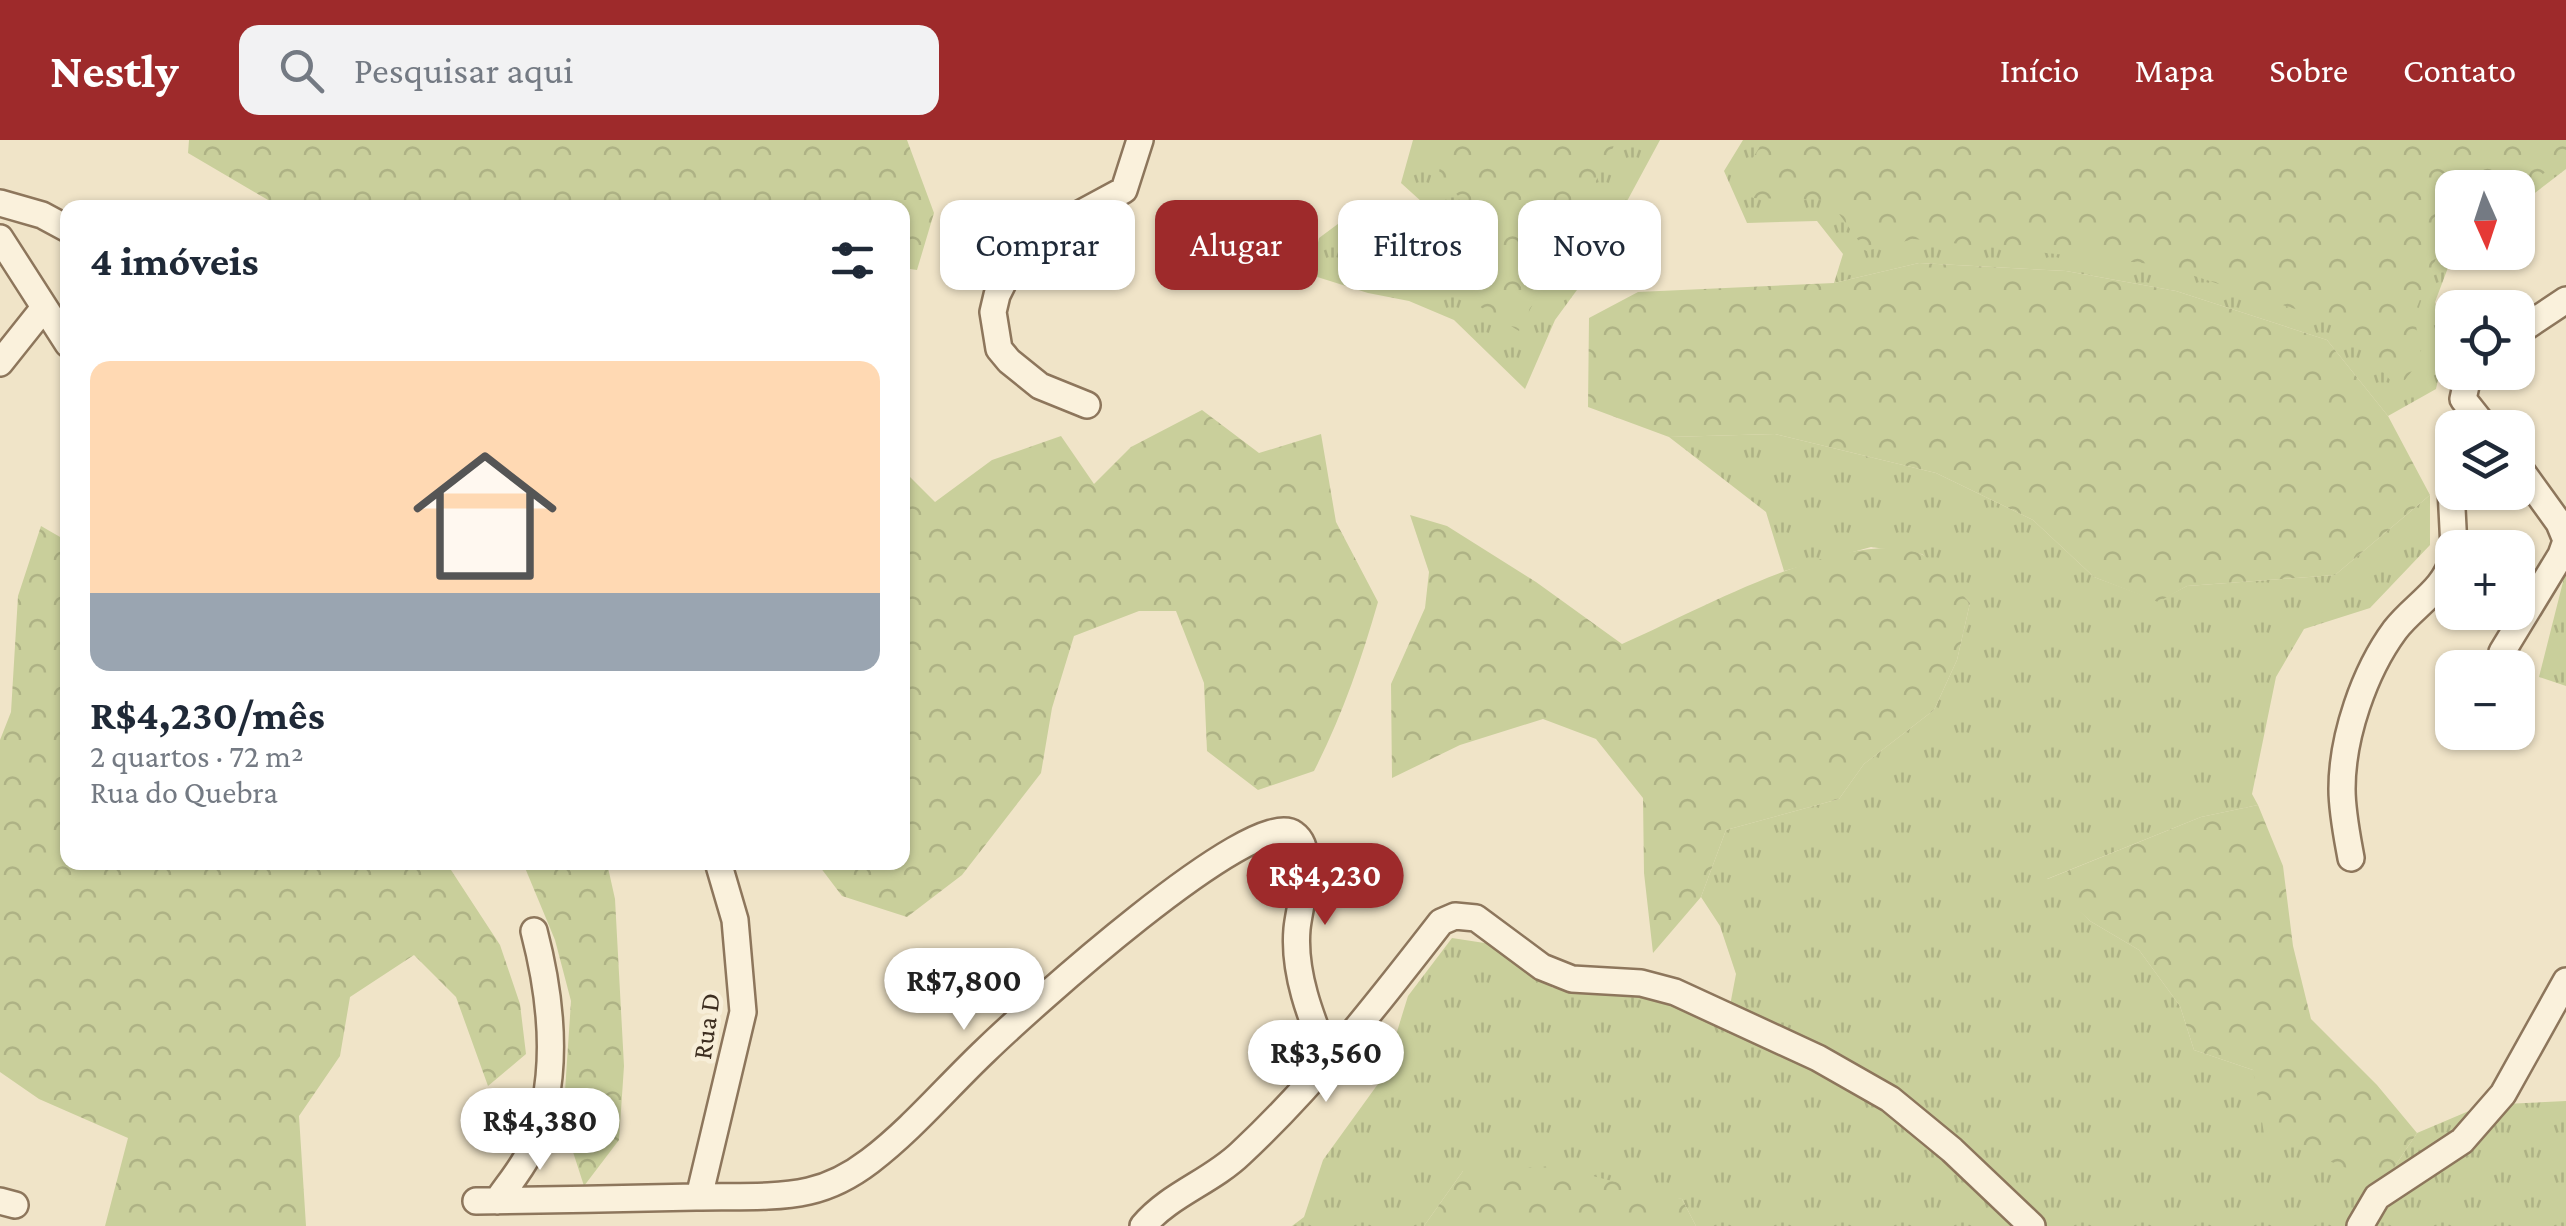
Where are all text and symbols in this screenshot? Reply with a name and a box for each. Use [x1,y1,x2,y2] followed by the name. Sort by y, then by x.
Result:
[239,25,939,115] search box
[274,43,329,98] icon: search
[50,44,179,97] text: Nestly
[354,49,573,91] text: Pesquisar aqui
[2000,51,2079,90] text: Início
[2134,51,2214,90] text: Mapa
[2269,51,2348,90] text: Sobre
[2403,51,2516,90] text: Contato
[2435,170,2535,270] north arrow
[2435,170,2535,750] map controls
[940,200,1135,290] chip: Comprar
[1155,200,1318,290] chip: Alugar
[1338,200,1498,290] chip: Filtros
[1518,200,1661,290] chip: Novo
[825,233,880,288] icon: filters
[90,237,259,284] text: 4 imóveis
[2435,290,2535,390] button: locate
[2435,410,2535,510] button: layers
[395,426,575,606] icon: home
[2435,530,2535,630] button: +
[2435,650,2535,750] button: −
[90,691,325,738] text: R$4,230/mês
[90,738,304,774] text: 2 quartos · 72 m²
[90,774,278,810] text: Rua do Quebra
[1233,843,1417,928] pin: R$4,230
[1269,857,1381,893] text: R$4,230
[872,948,1056,1033] pin: R$7,800
[906,962,1022,998] text: R$7,800
[686,991,726,1061] street label: Rua D
[1234,1020,1418,1105] pin: R$3,560
[1270,1034,1382,1070] text: R$3,560
[448,1088,632,1173] pin: R$4,380
[482,1102,598,1138] text: R$4,380

